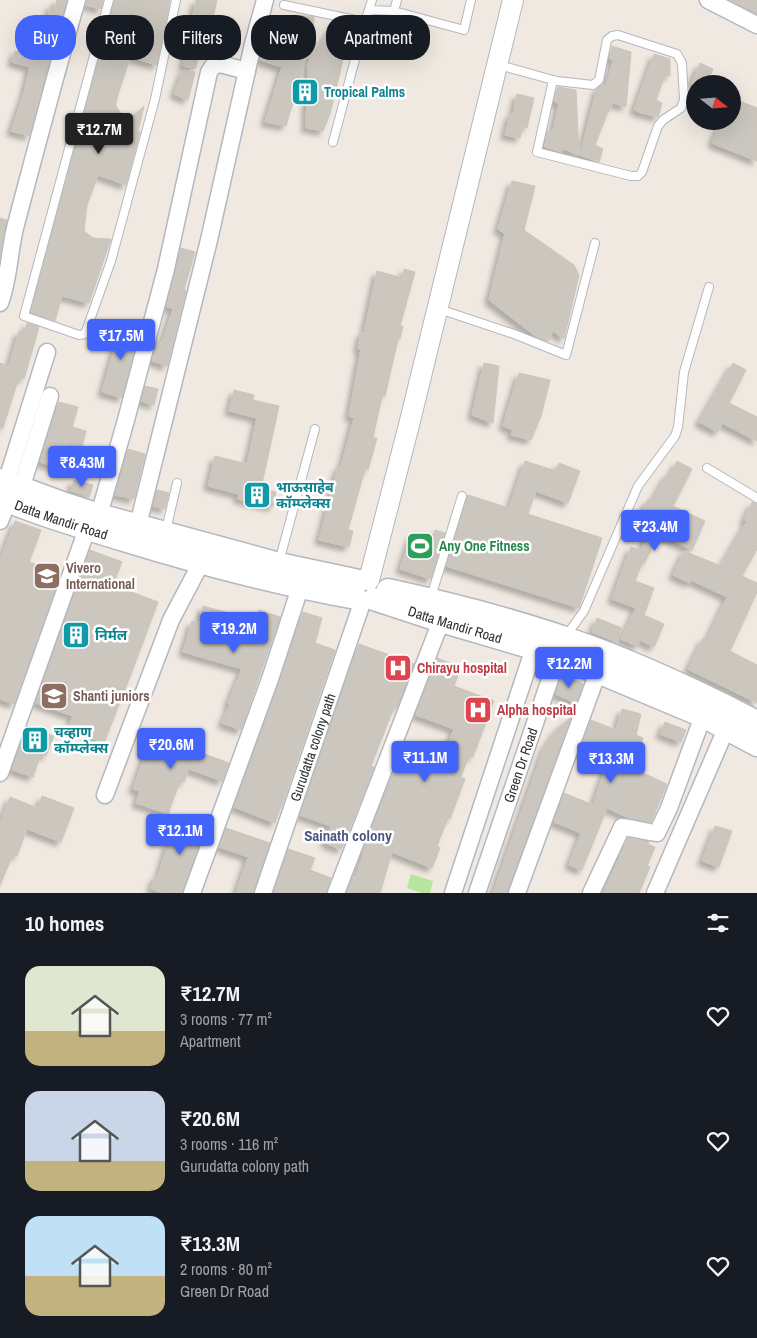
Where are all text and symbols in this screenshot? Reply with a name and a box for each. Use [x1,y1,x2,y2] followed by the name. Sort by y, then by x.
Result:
[15,15,76,60] chip: Buy
[86,15,154,60] chip: Rent
[164,15,241,60] chip: Filters
[251,15,316,60] chip: New
[326,15,430,60] chip: Apartment
[686,75,741,130] north arrow
[686,75,741,130] map controls
[290,77,320,107] building icon: Tropical Palms
[324,83,405,101] place label: Tropical Palms
[58,112,140,155] pin: ₹12.7M
[76,118,122,140] text: ₹12.7M
[80,318,162,361] pin: ₹17.5M
[98,324,144,346] text: ₹17.5M
[41,446,123,488] pin: ₹8.43M
[59,451,105,473] text: ₹8.43M
[276,478,334,512] place label: भाऊसाहेब कॉम्प्लेक्स
[242,480,272,510] building icon: भाऊसाहेब कॉम्प्लेक्स
[12,496,110,544] street label: Datta Mandir Road
[614,510,696,552] pin: ₹23.4M
[632,515,678,537] text: ₹23.4M
[405,531,435,561] sports icon: Any One Fitness
[439,537,530,555] place label: Any One Fitness
[66,559,135,593] place label: Vivero International
[32,561,62,591] school or university icon: Vivero International
[406,602,504,647] street label: Datta Mandir Road
[193,612,275,654] pin: ₹19.2M
[211,617,257,639] text: ₹19.2M
[61,620,91,650] building icon: निर्मल
[95,626,128,644] place label: निर्मल
[528,646,610,689] pin: ₹12.2M
[546,652,592,674] text: ₹12.2M
[383,653,413,683] hospital icon: Chirayu hospital
[417,659,507,677] place label: Chirayu hospital
[39,681,69,711] school or university icon: Shanti juniors
[73,687,150,705] place label: Shanti juniors
[286,691,340,804] street label: Gurudatta colony path
[463,695,493,725] hospital icon: Alpha hospital
[497,701,576,719] place label: Alpha hospital
[54,723,109,757] place label: चव्हाण कॉम्प्लेक्स
[20,725,50,755] building icon: चव्हाण कॉम्प्लेक्स
[500,725,542,805] street label: Green Dr Road
[130,728,212,770] pin: ₹20.6M
[148,733,194,755] text: ₹20.6M
[384,740,466,783] pin: ₹11.1M
[570,742,652,784] pin: ₹13.3M
[402,746,448,768] text: ₹11.1M
[588,747,634,769] text: ₹13.3M
[139,814,221,856] pin: ₹12.1M
[157,819,203,841] text: ₹12.1M
[304,825,392,846] district label: Sainath colony
[25,909,104,938] text: 10 homes
[704,909,732,937] icon: filters
[180,979,240,1008] text: ₹12.7M
[65,986,125,1046] icon: home
[704,1002,732,1030] icon: heart
[180,1008,272,1030] text: 3 rooms · 77 m²
[180,1030,241,1052] text: Apartment
[180,1104,240,1133] text: ₹20.6M
[65,1111,125,1171] icon: home
[704,1127,732,1155] icon: heart
[180,1133,278,1155] text: 3 rooms · 116 m²
[180,1155,309,1177] text: Gurudatta colony path
[180,1229,240,1258] text: ₹13.3M
[65,1236,125,1296] icon: home
[704,1252,732,1280] icon: heart
[180,1258,272,1280] text: 2 rooms · 80 m²
[180,1280,269,1302] text: Green Dr Road

